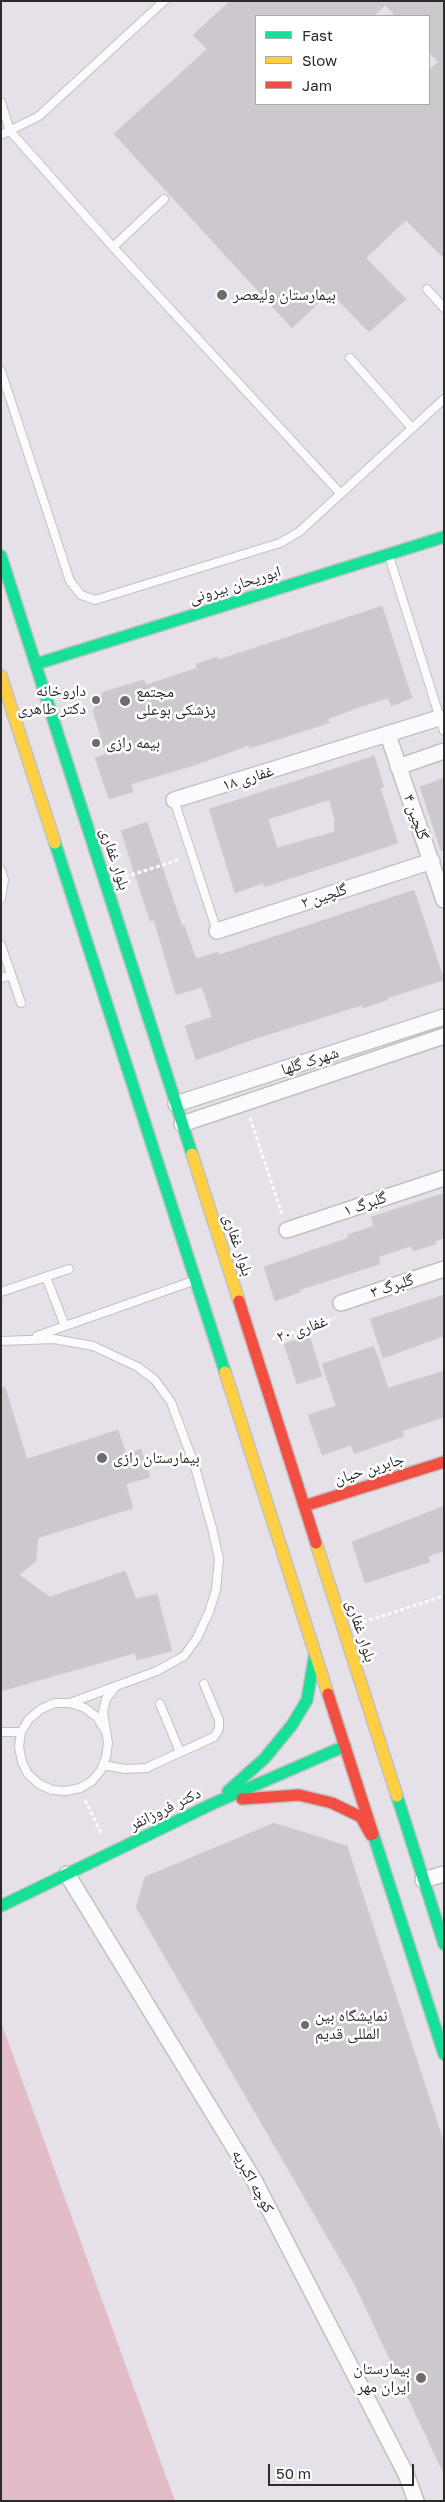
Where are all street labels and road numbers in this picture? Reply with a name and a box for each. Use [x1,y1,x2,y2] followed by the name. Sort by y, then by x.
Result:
[187,562,283,608] street label: ابوریحان بیرونی
[220,761,276,795] street label: غفاری ۱۸
[399,791,433,843] street label: گلچین ۴
[96,826,134,892] street label: بلوار غفاری
[298,880,350,912] street label: گلچین ۲
[279,1043,341,1079] street label: شهرک گلها
[341,1188,389,1220] street label: گلبرگ ۱
[219,1212,257,1278] street label: بلوار غفاری
[368,1270,416,1302] street label: گلبرگ ۳
[274,1311,330,1347] street label: غفاری ۲۰
[332,1449,406,1489] street label: جابربن حیان
[342,1598,380,1664] street label: بلوار غفاری
[126,1783,204,1835] street label: دکتر فروزانفر
[228,2146,278,2216] street label: کوچه اکبریه

